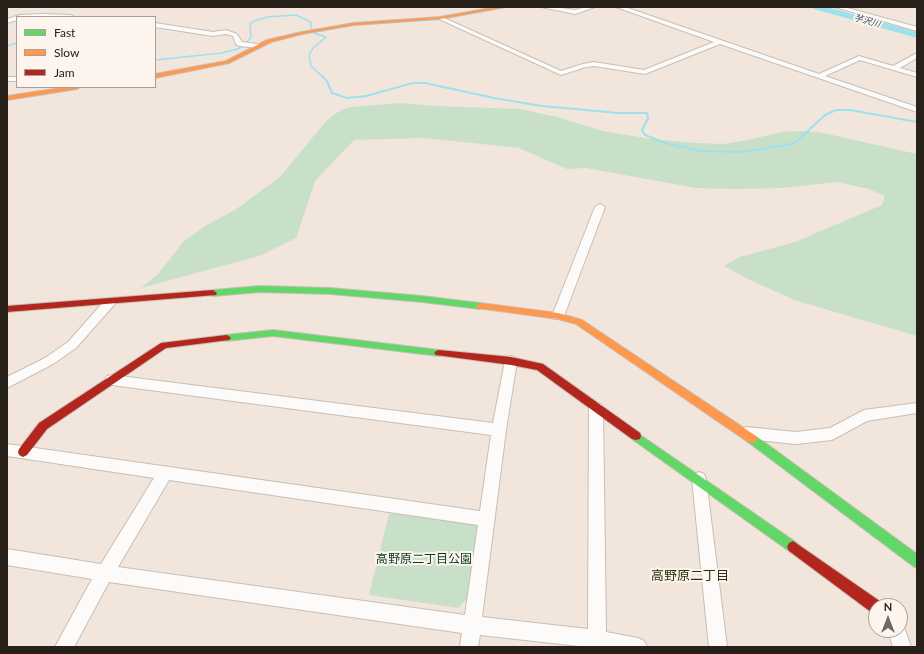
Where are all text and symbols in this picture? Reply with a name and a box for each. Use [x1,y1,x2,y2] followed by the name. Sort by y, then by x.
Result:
[853,12,881,30] water label: 芋沢川
[16,16,156,88] legend
[54,25,75,40] text: Fast
[54,45,79,60] text: Slow
[54,65,75,80] text: Jam
[376,552,472,566] park label: 高野原二丁目公園
[651,568,729,584] district label: 高野原二丁目
[868,598,908,638] north arrow
[884,600,892,613] text: N

